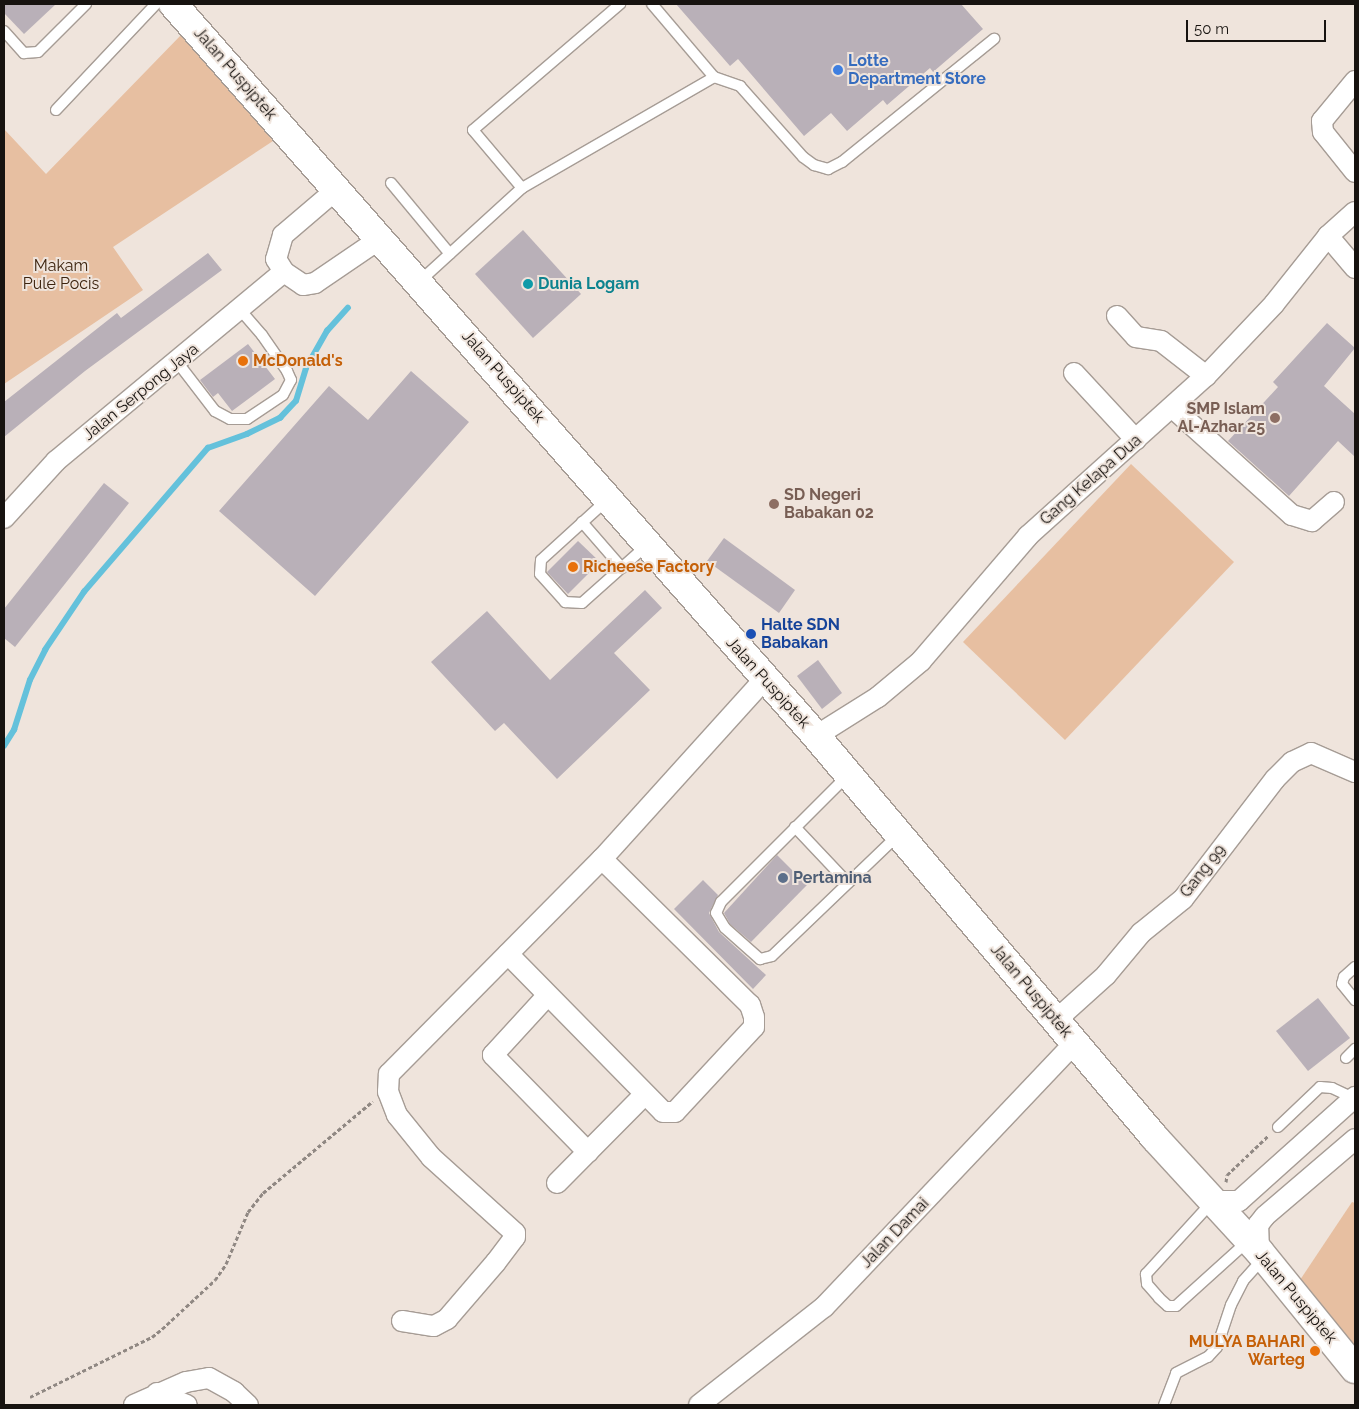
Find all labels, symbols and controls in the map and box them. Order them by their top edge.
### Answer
scale bar [1189,10,1329,42]
text: 50 m [1194,20,1229,38]
street label: Jalan Puspiptek [190,24,280,124]
place label: Lotte Department Store [848,51,986,89]
marker: Lotte Department Store [832,64,844,76]
park label: Makam Pule Pocis [23,256,99,294]
place label: Dunia Logam [538,274,639,294]
marker: Dunia Logam [522,278,534,290]
street label: Jalan Puspiptek [458,327,548,427]
street label: Jalan Serpong Jaya [79,339,203,445]
place label: McDonald's [253,351,343,371]
marker: McDonald's [237,355,249,367]
place label: SMP Islam Al-Azhar 25 [1177,399,1265,437]
marker: SMP Islam Al-Azhar 25 [1269,412,1281,424]
street label: Gang Kelapa Dua [1036,431,1146,529]
place label: SD Negeri Babakan 02 [784,485,874,523]
marker: SD Negeri Babakan 02 [768,498,780,510]
place label: Richeese Factory [583,557,714,577]
marker: Richeese Factory [567,561,579,573]
place label: Halte SDN Babakan [761,615,840,653]
marker: Halte SDN Babakan [745,628,757,640]
street label: Jalan Puspiptek [722,633,814,733]
street label: Gang 99 [1176,841,1230,901]
place label: Pertamina [793,868,872,888]
marker: Pertamina [777,872,789,884]
street label: Jalan Puspiptek [986,940,1076,1042]
street label: Jalan Damai [857,1194,933,1272]
street label: Jalan Puspiptek [1251,1246,1341,1348]
place label: MULYA BAHARI Warteg [1188,1332,1305,1370]
marker: MULYA BAHARI Warteg [1309,1345,1321,1357]

